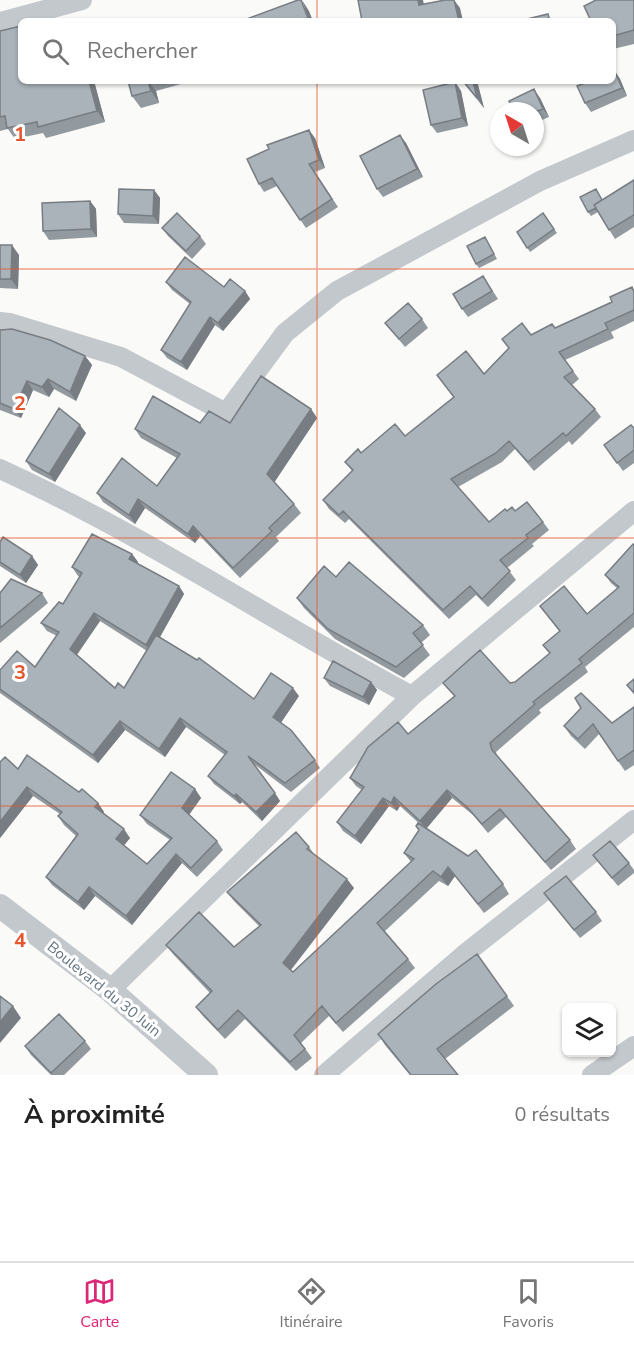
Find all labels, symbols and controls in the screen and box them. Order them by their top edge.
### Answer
search box [18,18,616,84]
icon: search [39,35,72,68]
text: Rechercher [87,36,198,66]
north arrow [490,102,544,156]
text: 1 [14,121,26,148]
text: 2 [14,390,26,417]
text: 3 [14,659,26,686]
text: 4 [14,927,26,954]
street label: Boulevard du 30 Juin [43,937,165,1041]
map controls [562,1003,616,1057]
button: layers [562,1003,616,1057]
text: À proximité [24,1097,165,1132]
text: 0 résultats [514,1101,610,1128]
tab: Carte [80,1275,119,1333]
tab: Itinéraire [280,1275,343,1333]
tab: Favoris [503,1275,554,1333]

